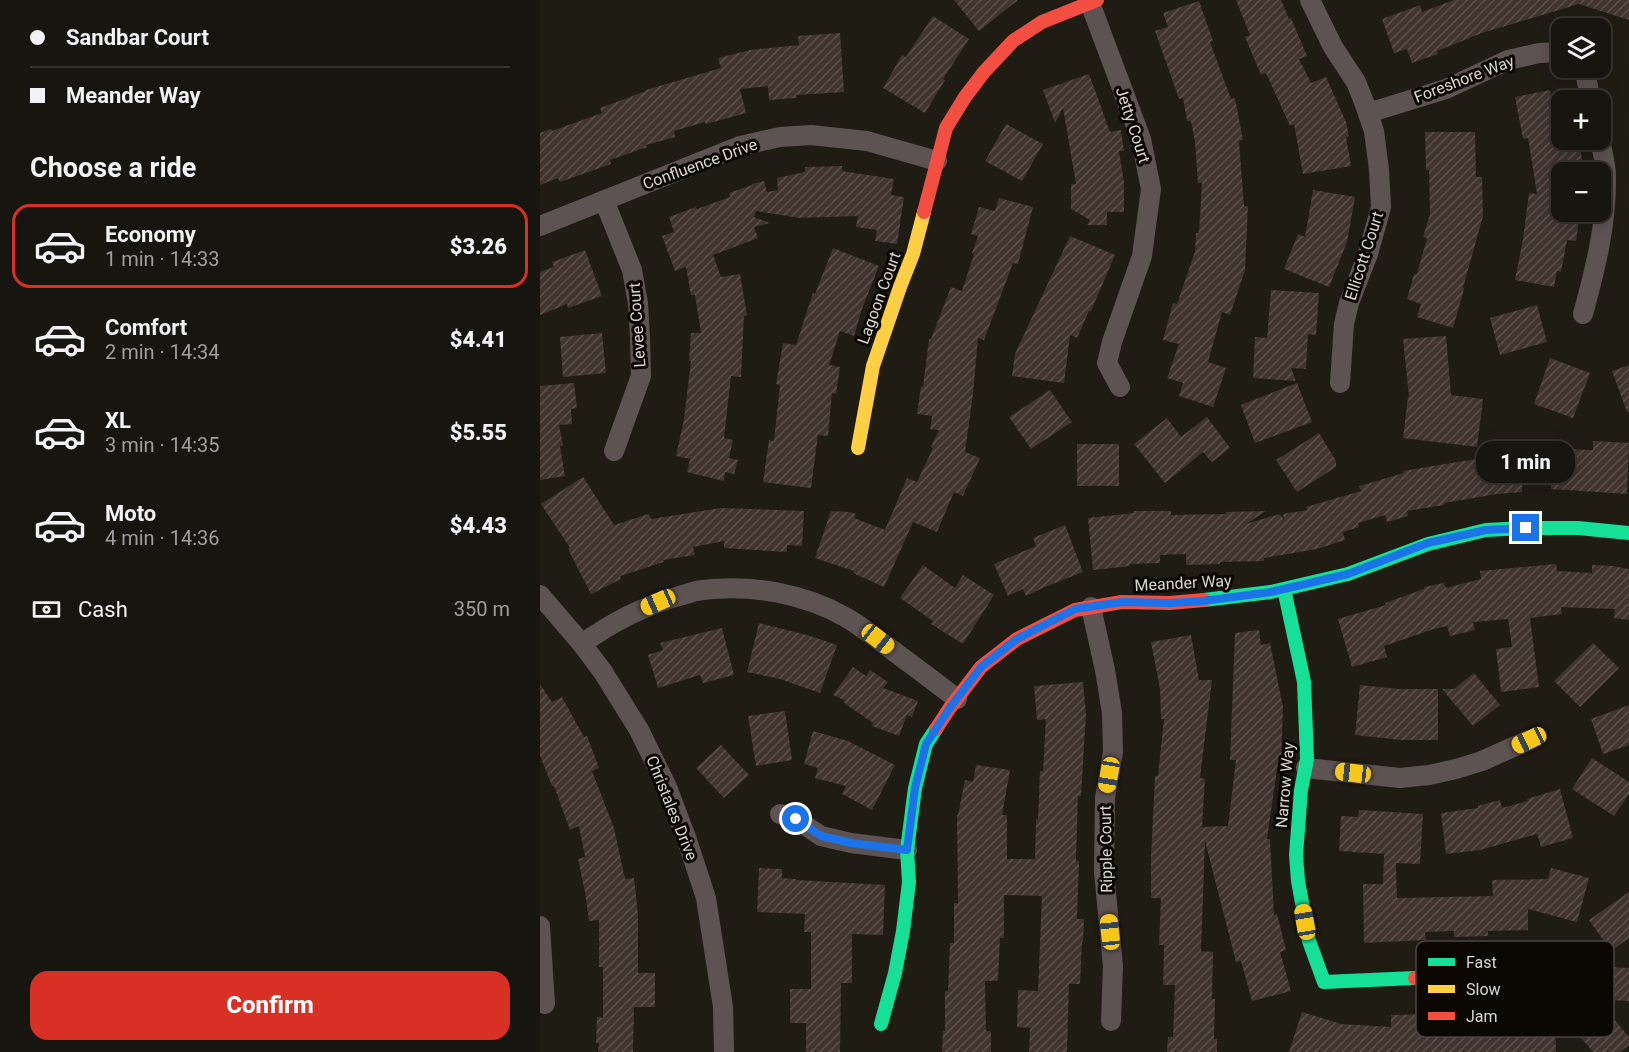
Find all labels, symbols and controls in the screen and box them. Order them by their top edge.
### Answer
map controls [1551,18,1611,222]
button: layers [1551,18,1611,78]
text: Sandbar Court [66,25,209,50]
street label: Foreshore Way [1411,51,1517,107]
text: Meander Way [66,83,201,108]
street label: Jetty Court [1112,85,1154,165]
button: + [1551,90,1611,150]
street label: Confluence Drive [640,134,760,194]
text: Choose a ride [30,152,196,184]
button: − [1551,162,1611,222]
street label: Ellicott Court [1341,209,1387,303]
icon: car [33,219,87,273]
text: Economy [105,222,196,247]
text: $3.26 [450,234,507,259]
text: 1 min · 14:33 [105,247,220,271]
street label: Lagoon Court [854,249,904,347]
street label: Levee Court [625,282,649,368]
icon: car [33,312,87,366]
text: Comfort [105,315,187,340]
text: $4.41 [450,327,507,352]
text: 2 min · 14:34 [105,340,220,364]
icon: car [33,405,87,459]
text: XL [105,408,131,433]
text: $5.55 [450,420,507,445]
text: 3 min · 14:35 [105,433,220,457]
callout: 1 min [1476,441,1576,483]
text: 1 min [1500,450,1551,474]
icon: car [33,498,87,552]
text: Moto [105,501,156,526]
text: $4.43 [450,513,507,538]
route end [1512,514,1539,541]
text: 4 min · 14:36 [105,526,220,550]
street label: Meander Way [1134,571,1232,595]
car [638,586,678,618]
icon: cash [30,593,63,626]
text: Cash [78,597,128,622]
text: 350 m [454,597,510,621]
car [858,621,898,657]
car [1509,724,1549,756]
street label: Narrow Way [1272,741,1298,829]
street label: Christales Drive [642,753,702,863]
car [1097,756,1121,794]
car [1334,762,1372,784]
route start [782,805,809,832]
street label: Ripple Court [1096,805,1116,893]
car [1293,903,1317,941]
car [1099,913,1121,951]
legend [1416,941,1614,1037]
text: Fast [1466,953,1497,972]
button: Confirm [30,971,510,1040]
text: Slow [1466,980,1501,999]
text: Jam [1466,1007,1498,1026]

